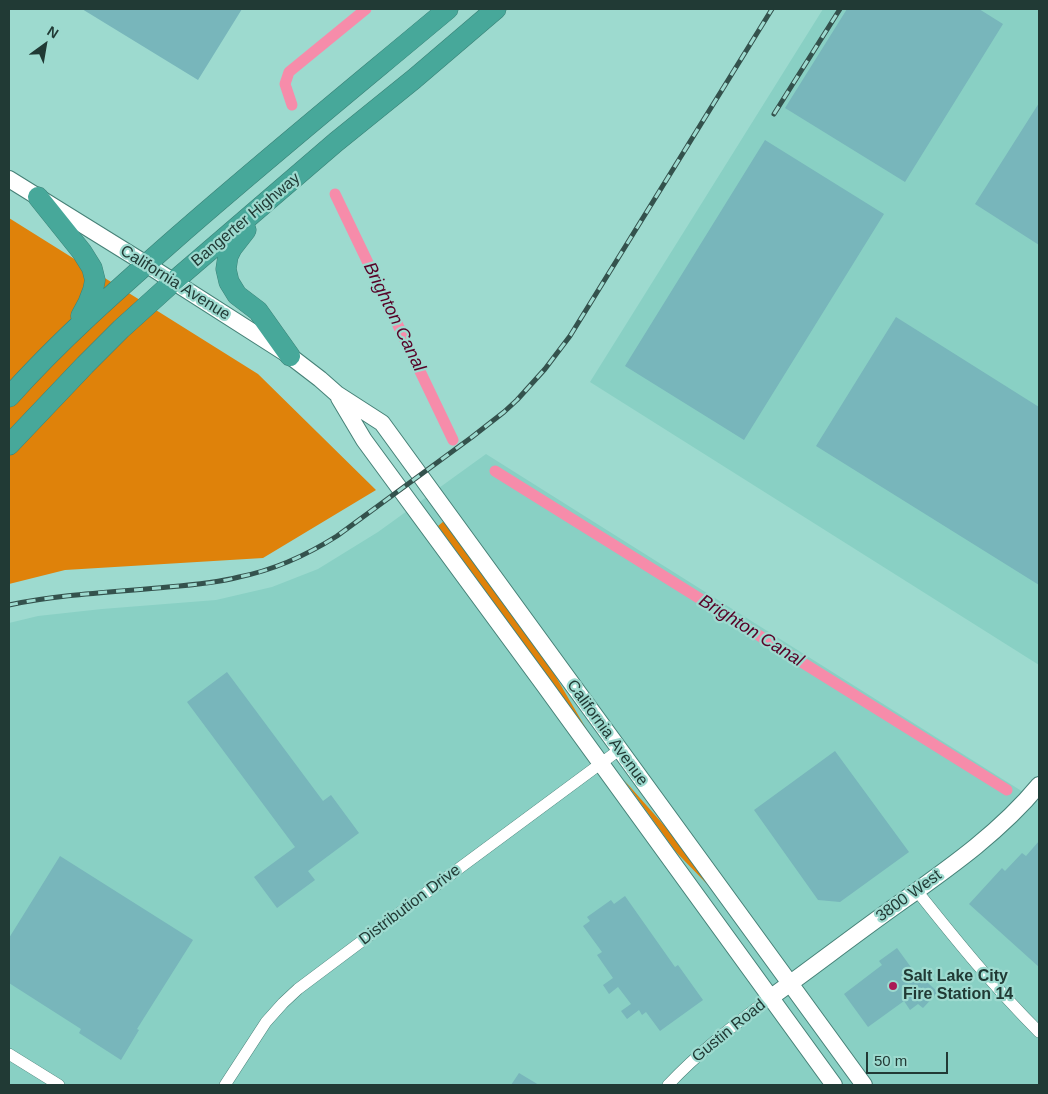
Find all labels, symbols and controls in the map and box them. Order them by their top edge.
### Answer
north arrow [20,20,70,70]
text: N [44,23,61,42]
street label: Bangerter Highway [188,169,304,271]
street label: California Avenue [116,241,234,325]
water label: Brighton Canal [358,259,430,375]
water label: Brighton Canal [695,590,807,672]
street label: California Avenue [562,676,652,790]
street label: Distribution Drive [356,861,464,949]
street label: 3800 West [873,866,945,926]
place label: Salt Lake City Fire Station 14 [903,967,1013,1005]
marker: Salt Lake City Fire Station 14 [887,980,899,992]
street label: Gustin Road [688,996,770,1066]
scale bar [868,1042,950,1074]
text: 50 m [874,1052,907,1069]

